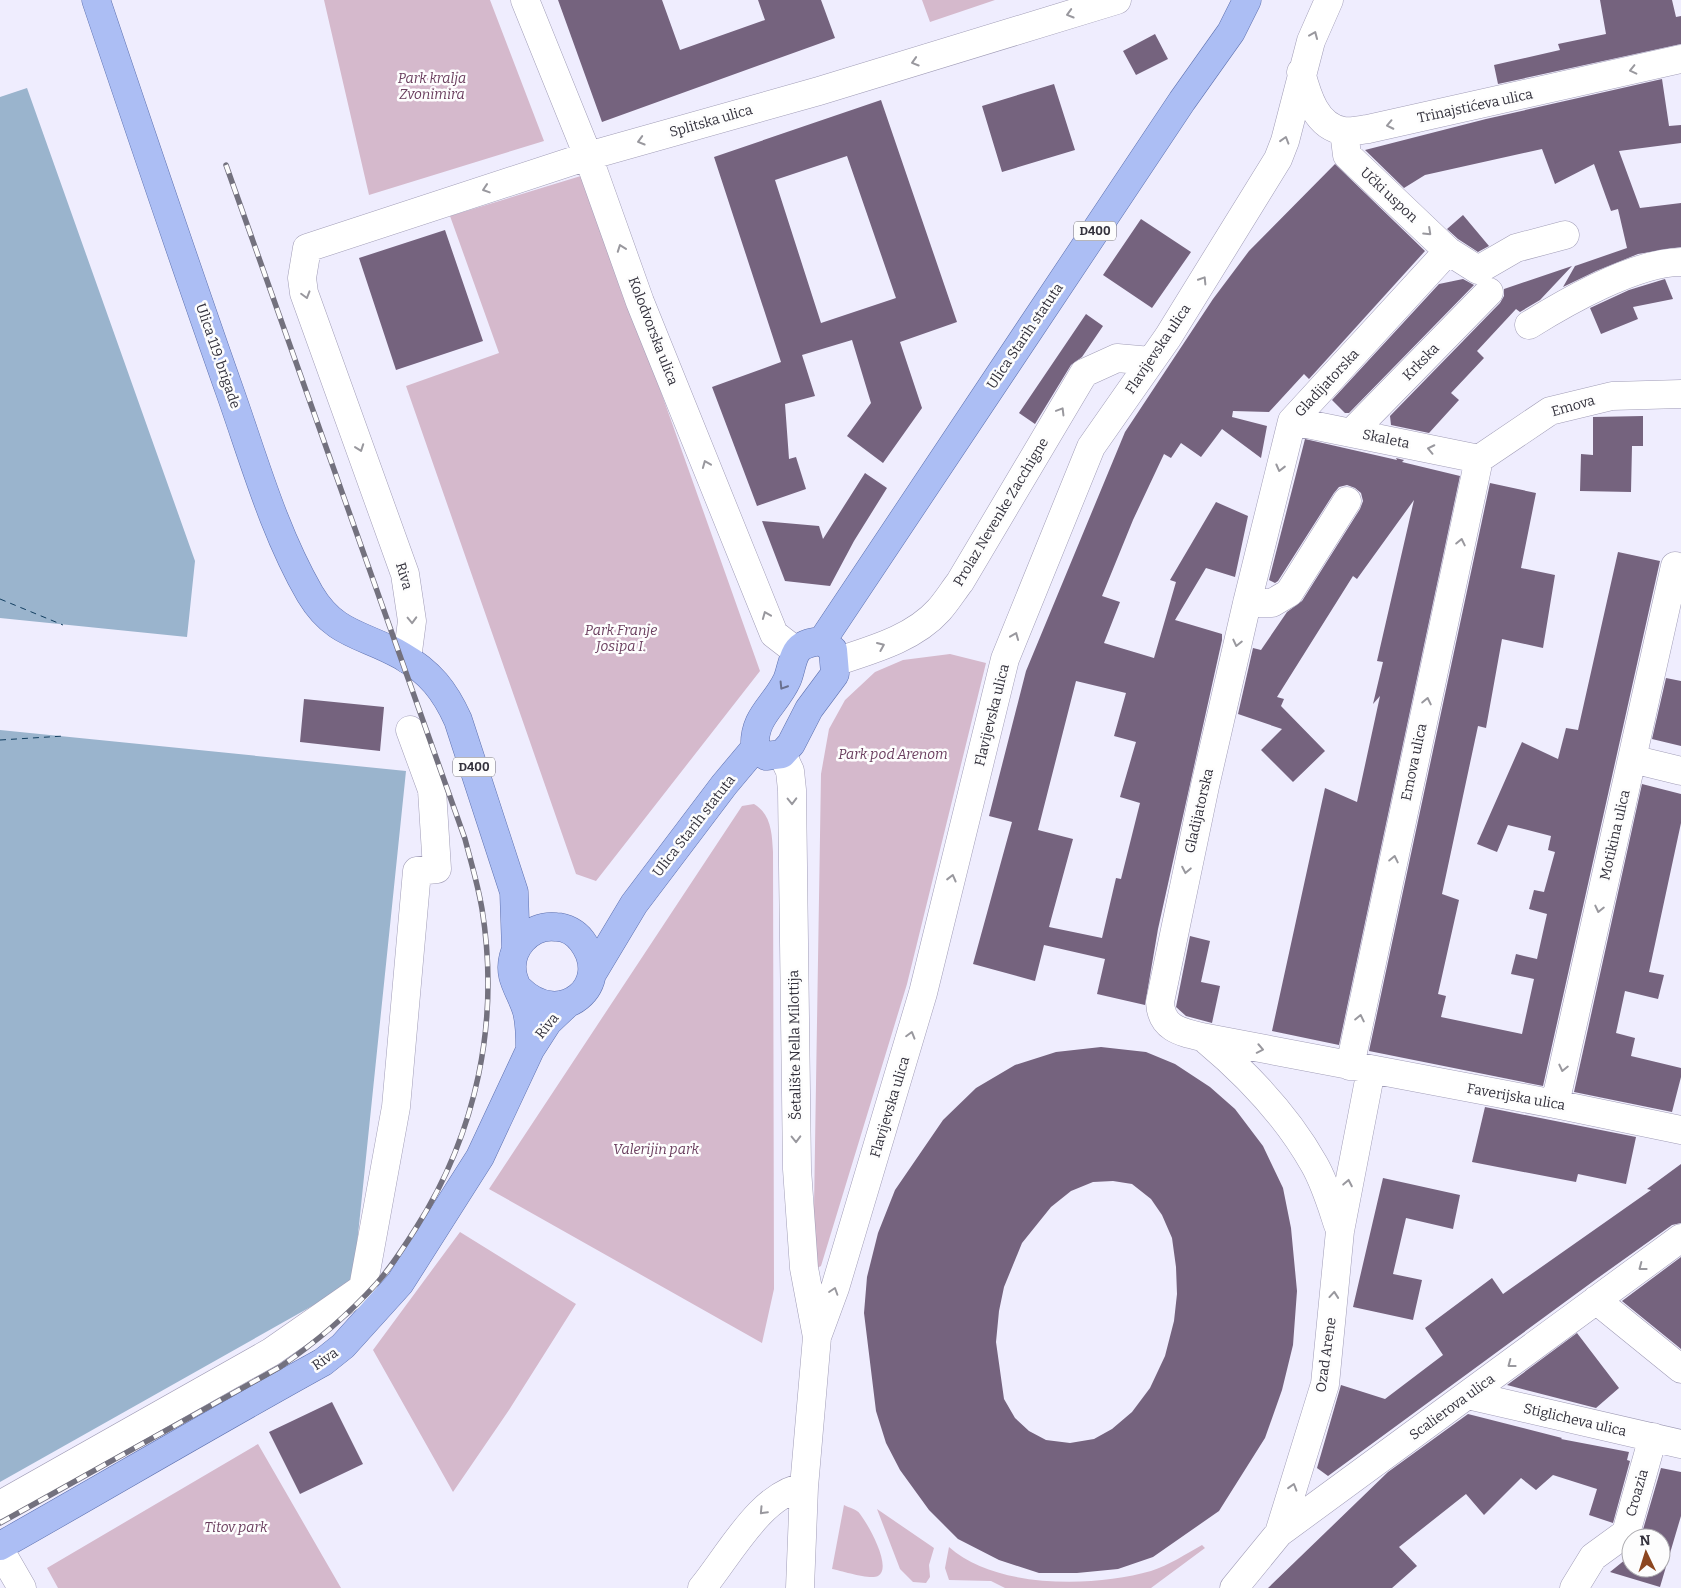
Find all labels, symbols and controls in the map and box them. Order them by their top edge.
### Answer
one-way arrow [1066,8,1075,18]
one-way arrow [1307,31,1318,40]
one-way arrow [911,56,919,66]
one-way arrow [1629,64,1638,75]
park label: Park kralja Zvonimira [398,70,466,103]
street label: Trinajstićeva ulica [1416,85,1535,127]
street label: Splitska ulica [668,101,755,141]
one-way arrow [1385,119,1394,130]
one-way arrow [638,136,646,146]
one-way arrow [1279,137,1289,145]
street label: Učki uspon [1357,164,1421,226]
one-way arrow [482,184,491,194]
road number: D400 [1074,222,1116,240]
one-way arrow [1423,226,1432,235]
one-way arrow [617,244,627,253]
street label: Kolodvorska ulica [624,274,682,388]
one-way arrow [1197,277,1207,286]
street label: Ulica Starih statuta [983,279,1067,392]
one-way arrow [300,291,310,299]
street label: Ulica 119. brigade [192,301,244,411]
street label: Flavijevska ulica [1122,301,1195,397]
street label: Krkska [1399,340,1443,384]
street label: Gladijatorska [1291,345,1363,420]
street label: Emova [1549,392,1597,420]
one-way arrow [1055,407,1065,416]
street label: Skaleta [1361,426,1412,452]
street label: Prolaz Nevenke Zacchigne [950,435,1052,589]
one-way arrow [354,444,364,452]
one-way arrow [1427,444,1436,454]
one-way arrow [701,460,712,469]
one-way arrow [1276,464,1286,472]
one-way arrow [1455,537,1466,546]
street label: Riva [392,560,416,592]
one-way arrow [762,611,773,620]
one-way arrow [407,616,417,624]
park label: Park Franje Josipa I. [585,622,657,655]
one-way arrow [1008,632,1019,641]
one-way arrow [1232,639,1243,648]
one-way arrow [876,641,885,652]
street label: Flavijevska ulica [971,662,1013,768]
one-way arrow [780,680,790,689]
one-way arrow [1422,696,1432,705]
street label: Emova ulica [1398,721,1431,802]
park label: Park pod Arenom [838,746,948,763]
road number: D400 [453,758,495,776]
street label: Gladijatorska [1181,767,1217,855]
street label: Ulica Starih statuta [649,772,739,880]
street label: Motikina ulica [1596,788,1634,882]
one-way arrow [787,797,798,805]
one-way arrow [1388,855,1398,864]
one-way arrow [1181,865,1192,874]
one-way arrow [946,874,956,882]
one-way arrow [1594,905,1604,914]
street label: Šetalište Nella Milottija [784,969,805,1120]
street label: Riva [532,1010,563,1042]
one-way arrow [1354,1014,1365,1023]
one-way arrow [906,1032,916,1040]
one-way arrow [1256,1043,1265,1053]
street label: Flavijevska ulica [867,1054,914,1160]
one-way arrow [1558,1063,1569,1072]
street label: Faverijska ulica [1465,1080,1567,1114]
one-way arrow [791,1135,801,1143]
park label: Valerijin park [613,1141,699,1158]
one-way arrow [1342,1179,1352,1187]
one-way arrow [1638,1261,1648,1270]
one-way arrow [828,1288,838,1296]
one-way arrow [1328,1290,1339,1298]
street label: Ozad Arene [1312,1316,1340,1394]
street label: Riva [309,1344,341,1374]
one-way arrow [1508,1358,1517,1366]
street label: Scalierova ulica [1406,1370,1498,1444]
street label: Stiglicheva ulica [1522,1400,1629,1440]
street label: Croazia [1622,1467,1652,1519]
one-way arrow [1288,1483,1298,1491]
one-way arrow [760,1506,769,1515]
park label: Titov park [204,1519,268,1536]
north arrow [1621,1528,1671,1578]
text: N [1639,1532,1651,1549]

